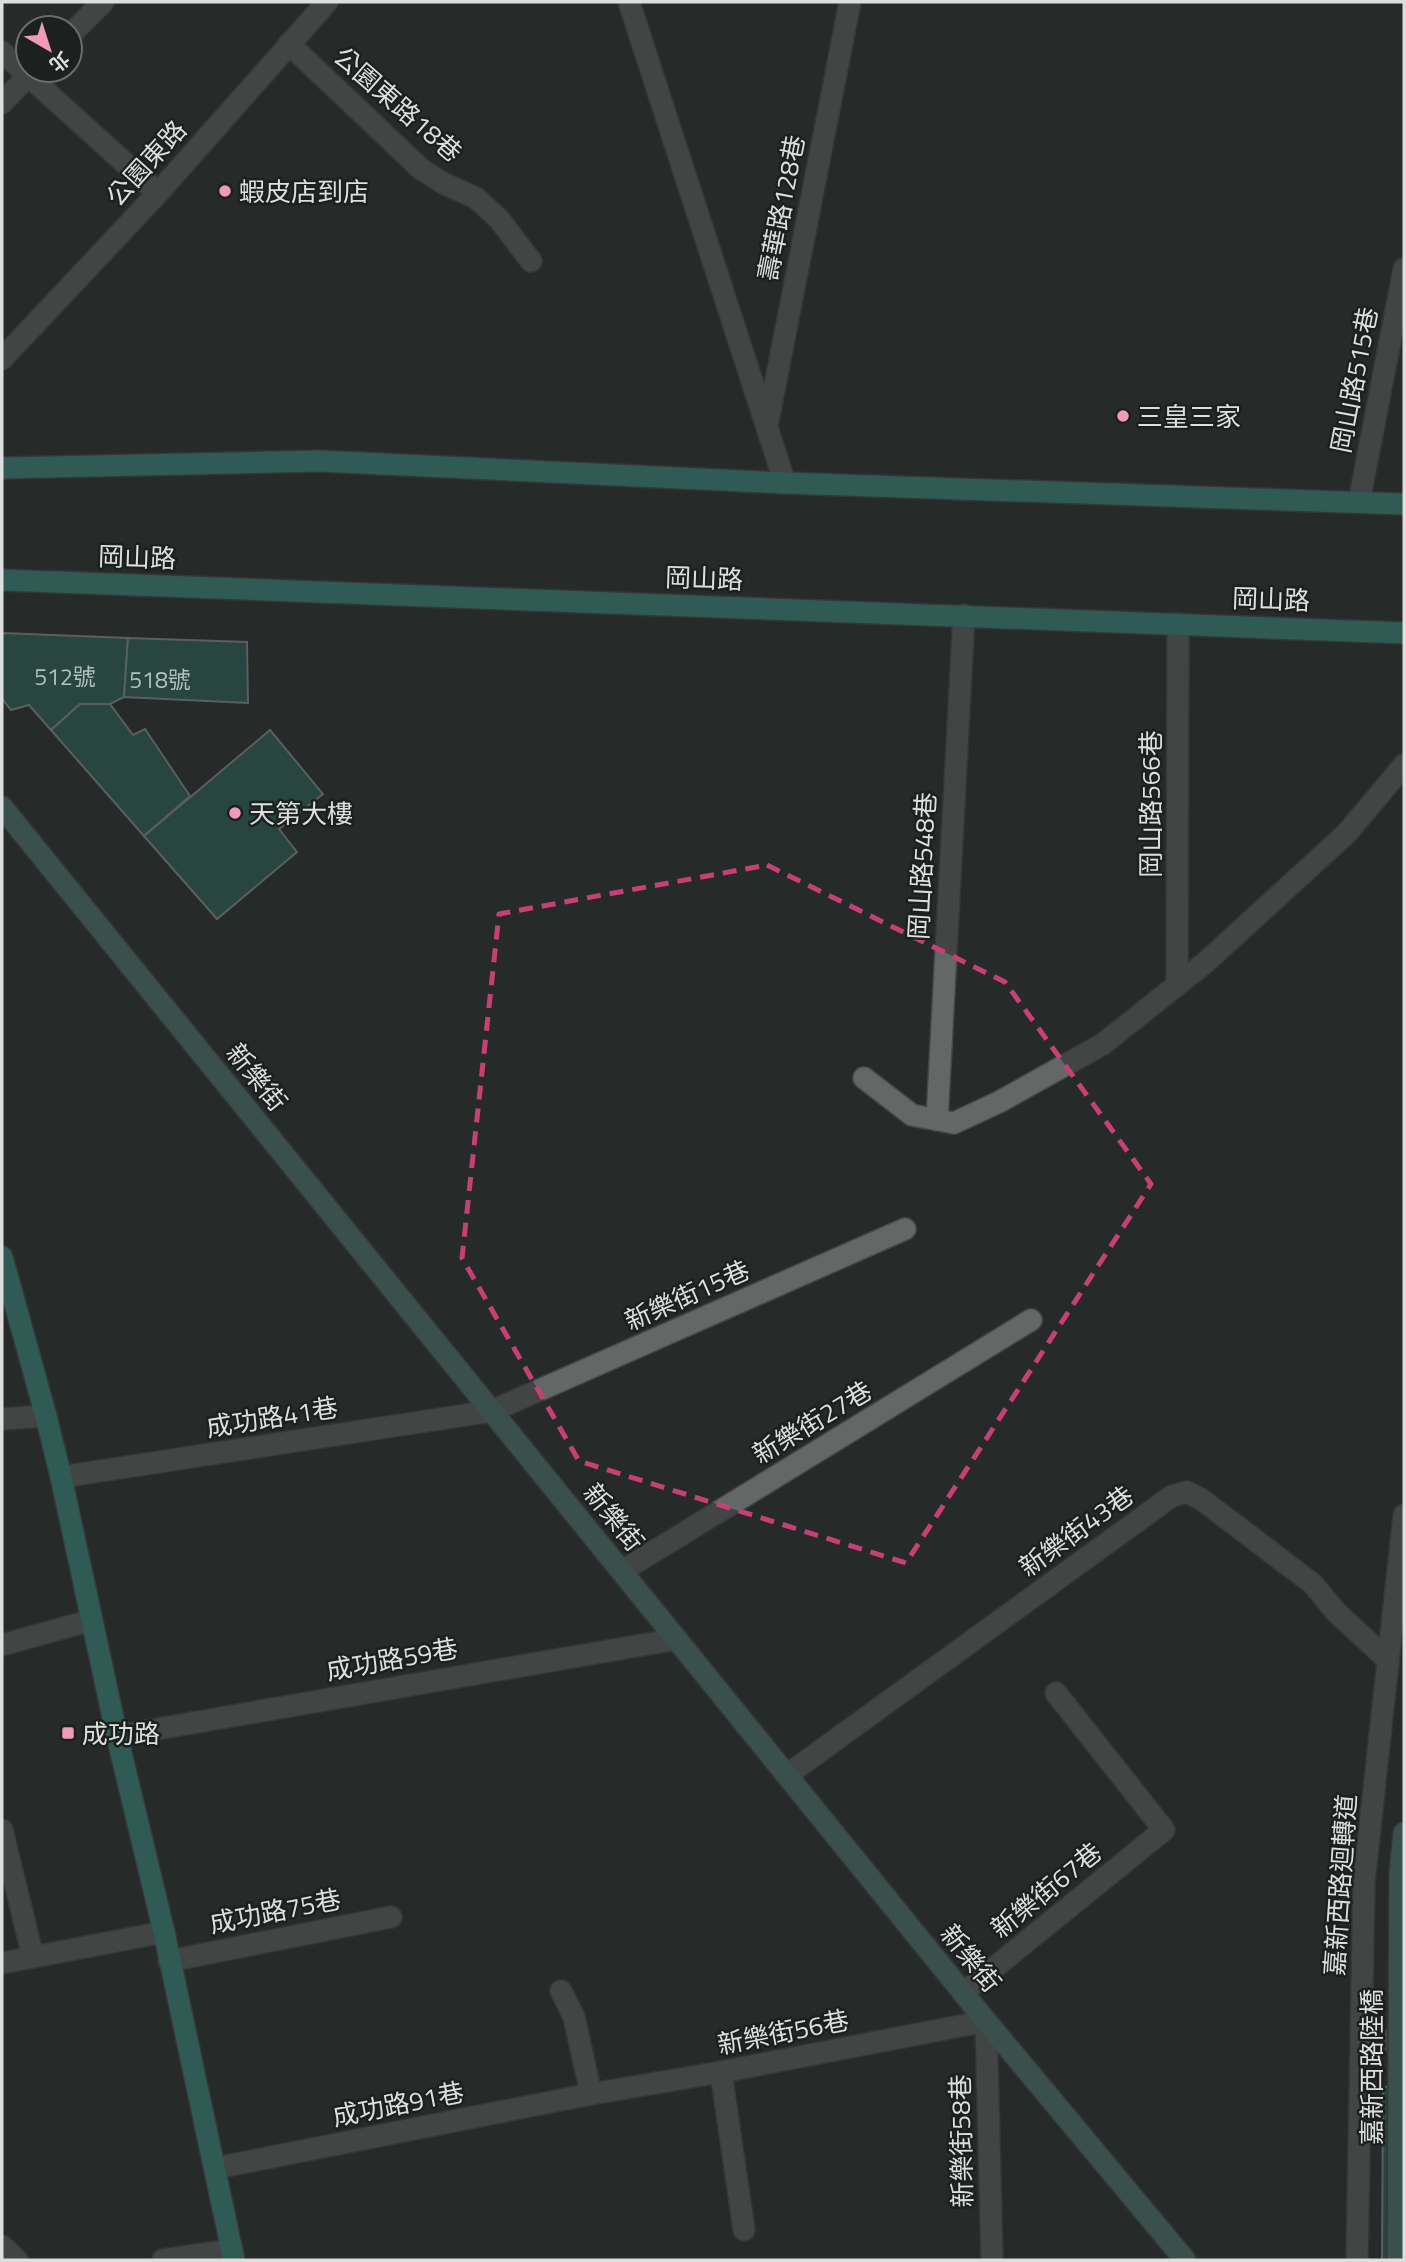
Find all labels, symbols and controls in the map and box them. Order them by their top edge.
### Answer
north arrow [14,14,84,84]
street label: 公園東路18巷 [325,37,471,171]
text: 北 [43,45,77,80]
street label: 公園東路 [97,111,195,215]
street label: 壽華路128巷 [748,132,814,284]
place label: 蝦皮店到店 [239,172,369,211]
marker: 蝦皮店到店 [217,183,233,199]
street label: 岡山路515巷 [1321,304,1387,456]
place label: 三皇三家 [1137,397,1241,436]
marker: 三皇三家 [1115,408,1131,424]
street label: 岡山路 [97,536,177,578]
street label: 岡山路 [664,557,744,599]
street label: 岡山路 [1231,578,1311,620]
house number: 512號 [34,659,96,694]
house number: 518號 [129,662,191,697]
street label: 岡山路566巷 [1131,730,1170,878]
street label: 岡山路548巷 [899,791,945,941]
place label: 天第大樓 [249,794,353,833]
marker: 天第大樓 [227,805,243,821]
street label: 新樂街 [217,1034,297,1120]
street label: 新樂街15巷 [618,1250,756,1340]
street label: 新樂街27巷 [745,1371,879,1473]
street label: 成功路41巷 [203,1387,341,1447]
street label: 新樂街 [574,1474,654,1560]
street label: 新樂街43巷 [1011,1476,1141,1586]
street label: 成功路59巷 [323,1628,461,1690]
place label: 成功路 [82,1714,160,1753]
marker: 成功路 [60,1725,76,1741]
street label: 嘉新西路迴轉道 [1314,1793,1366,1977]
street label: 新樂街67巷 [982,1833,1110,1947]
street label: 成功路75巷 [206,1879,344,1943]
street label: 新樂街 [931,1915,1011,2001]
street label: 嘉新西路陸橋 [1352,1989,1391,2145]
street label: 新樂街56巷 [714,2000,852,2064]
street label: 成功路91巷 [329,2072,467,2136]
street label: 新樂街58巷 [940,2074,982,2208]

